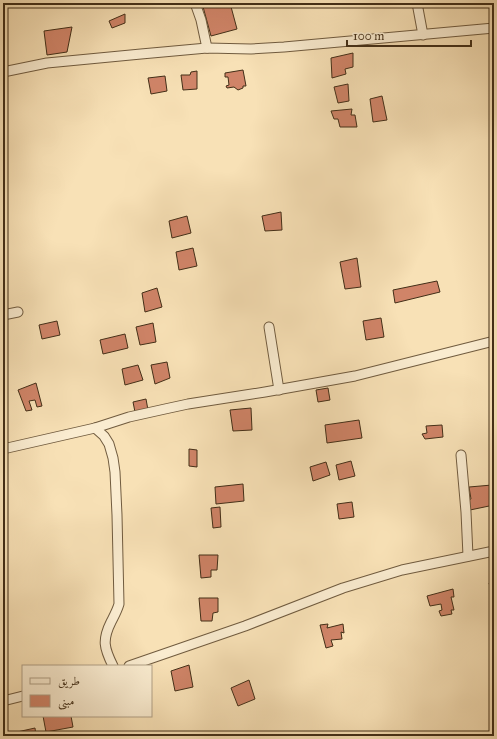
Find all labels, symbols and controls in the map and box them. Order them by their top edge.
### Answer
scale bar [347,22,471,48]
text: 100 m [353,29,384,43]
legend [22,665,152,717]
text: طريق [58,674,80,689]
text: مبنى [58,694,74,710]

